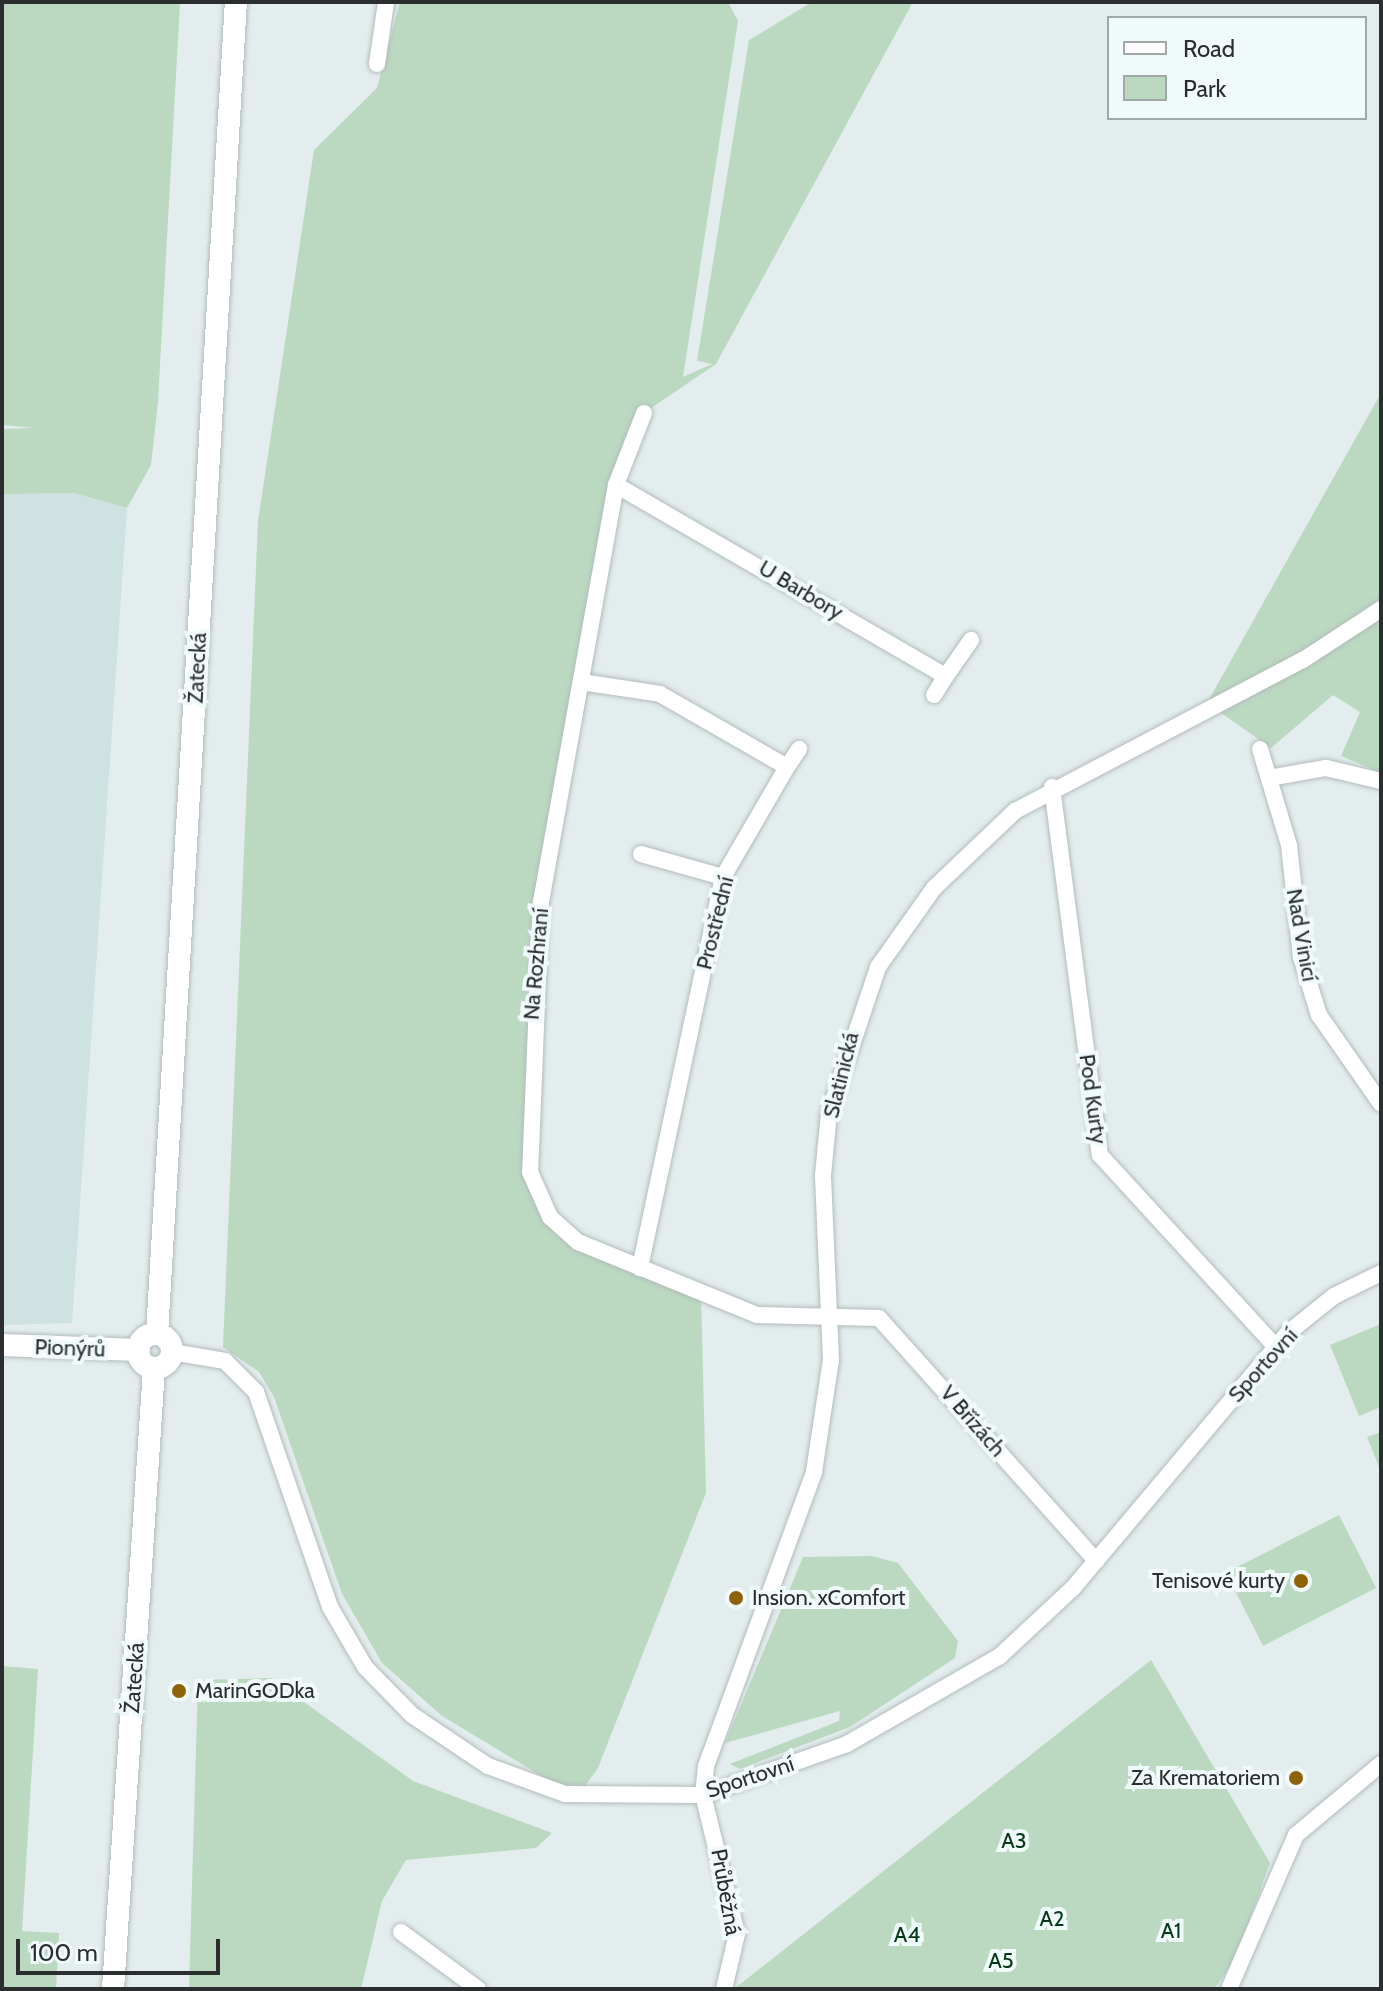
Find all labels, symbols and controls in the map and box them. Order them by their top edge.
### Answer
legend [1107,16,1367,120]
text: Road [1183,34,1235,63]
text: Park [1183,74,1226,103]
street label: U Barbory [754,555,848,625]
street label: Žatecká [182,632,212,704]
street label: Prostřední [691,874,739,972]
street label: Nad Vinicí [1281,887,1323,983]
street label: Na Rozhraní [518,907,554,1021]
street label: Slatinická [818,1029,864,1121]
street label: Pod Kurty [1074,1052,1112,1146]
street label: Sportovní [1223,1322,1303,1408]
street label: Pionýrů [34,1334,106,1362]
street label: V Břízách [935,1380,1011,1462]
place label: Tenisové kurty [1152,1568,1285,1594]
marker: Tenisové kurty [1292,1572,1310,1590]
place label: Insion. xComfort [752,1585,906,1611]
marker: Insion. xComfort [727,1589,745,1607]
street label: Žatecká [118,1642,150,1714]
place label: MarinGODka [195,1678,315,1704]
marker: MarinGODka [170,1682,188,1700]
street label: Sportovní [703,1750,797,1804]
place label: Za Krematoriem [1131,1765,1280,1791]
marker: Za Krematoriem [1287,1769,1305,1787]
park label: A3 [1001,1828,1027,1854]
street label: Průběžná [705,1847,747,1937]
park label: A2 [1039,1906,1065,1932]
park label: A1 [1161,1918,1181,1944]
park label: A4 [894,1922,920,1948]
scale bar [20,1923,224,1973]
text: 100 m [30,1938,98,1967]
park label: A5 [988,1948,1014,1974]

